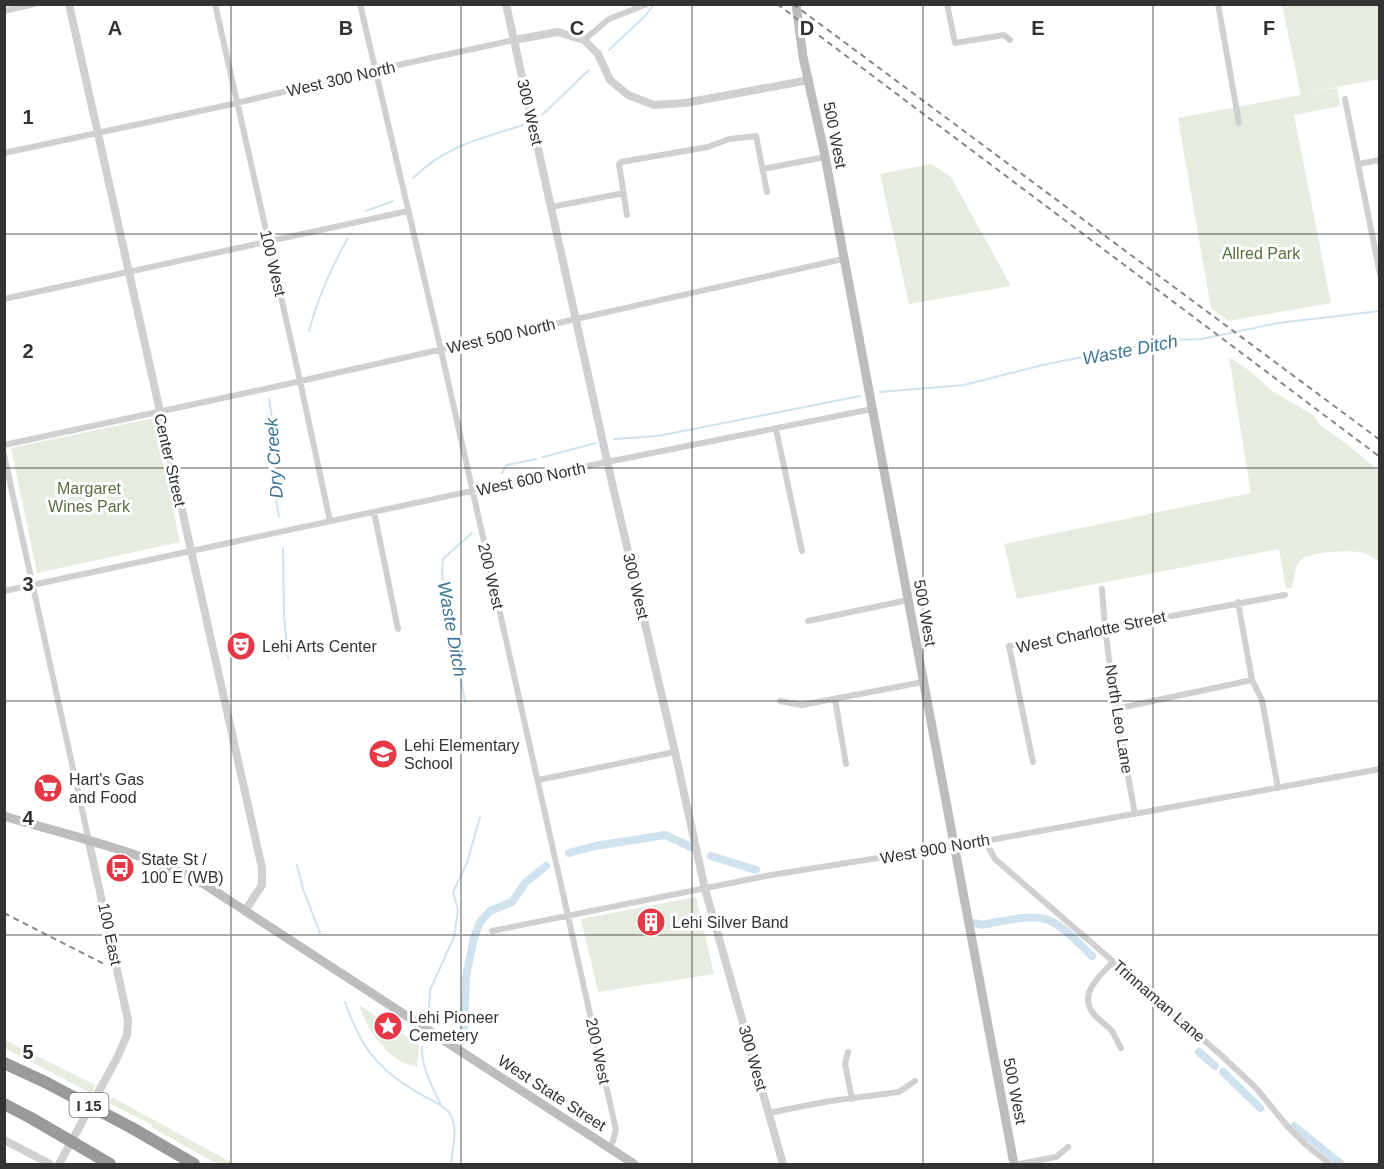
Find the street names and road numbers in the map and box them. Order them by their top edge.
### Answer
street label: West 300 North [285,58,397,100]
street label: 300 West [514,77,546,147]
street label: 500 West [820,100,850,170]
street label: 100 West [257,228,289,298]
street label: West 500 North [445,315,557,357]
street label: Center Street [151,412,189,509]
street label: West 600 North [475,459,587,499]
street label: 200 West [475,541,507,611]
street label: 300 West [620,551,652,621]
street label: 500 West [911,578,939,648]
street label: West Charlotte Street [1015,608,1168,656]
street label: North Leo Lane [1102,663,1136,775]
street label: West 900 North [879,831,991,867]
street label: 100 East [95,901,125,967]
street label: Trinnaman Lane [1110,957,1208,1046]
street label: 200 West [583,1016,613,1086]
street label: 300 West [736,1023,771,1093]
street label: West State Street [495,1052,610,1134]
street label: 500 West [1000,1056,1030,1126]
road number: I 15 [70,1093,109,1117]

